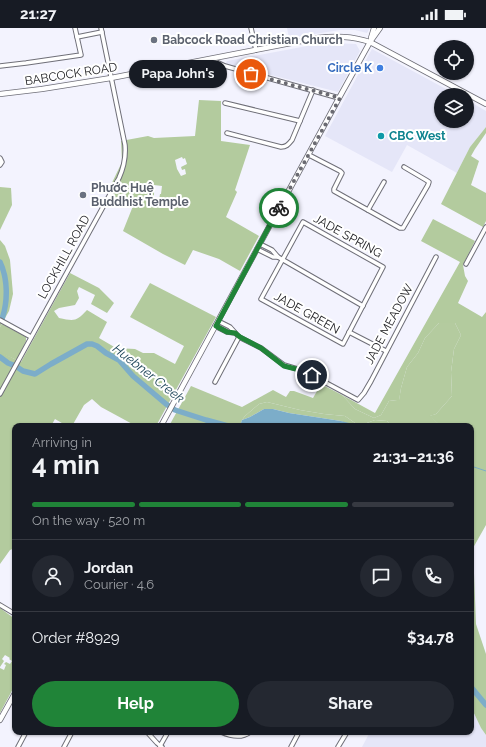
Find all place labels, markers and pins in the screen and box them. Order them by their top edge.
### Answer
place label: Babcock Road Christian Church [162,33,343,47]
marker: Babcock Road Christian Church [149,35,159,45]
pin [234,57,268,91]
callout: Papa John's [129,60,227,88]
place label: Circle K [327,61,373,75]
marker: Circle K [375,63,385,73]
place label: CBC West [389,129,446,143]
marker: CBC West [376,131,386,141]
place label: Phước Huệ Buddhist Temple [91,181,189,209]
marker: Phước Huệ Buddhist Temple [78,190,88,200]
pin [295,358,329,392]

